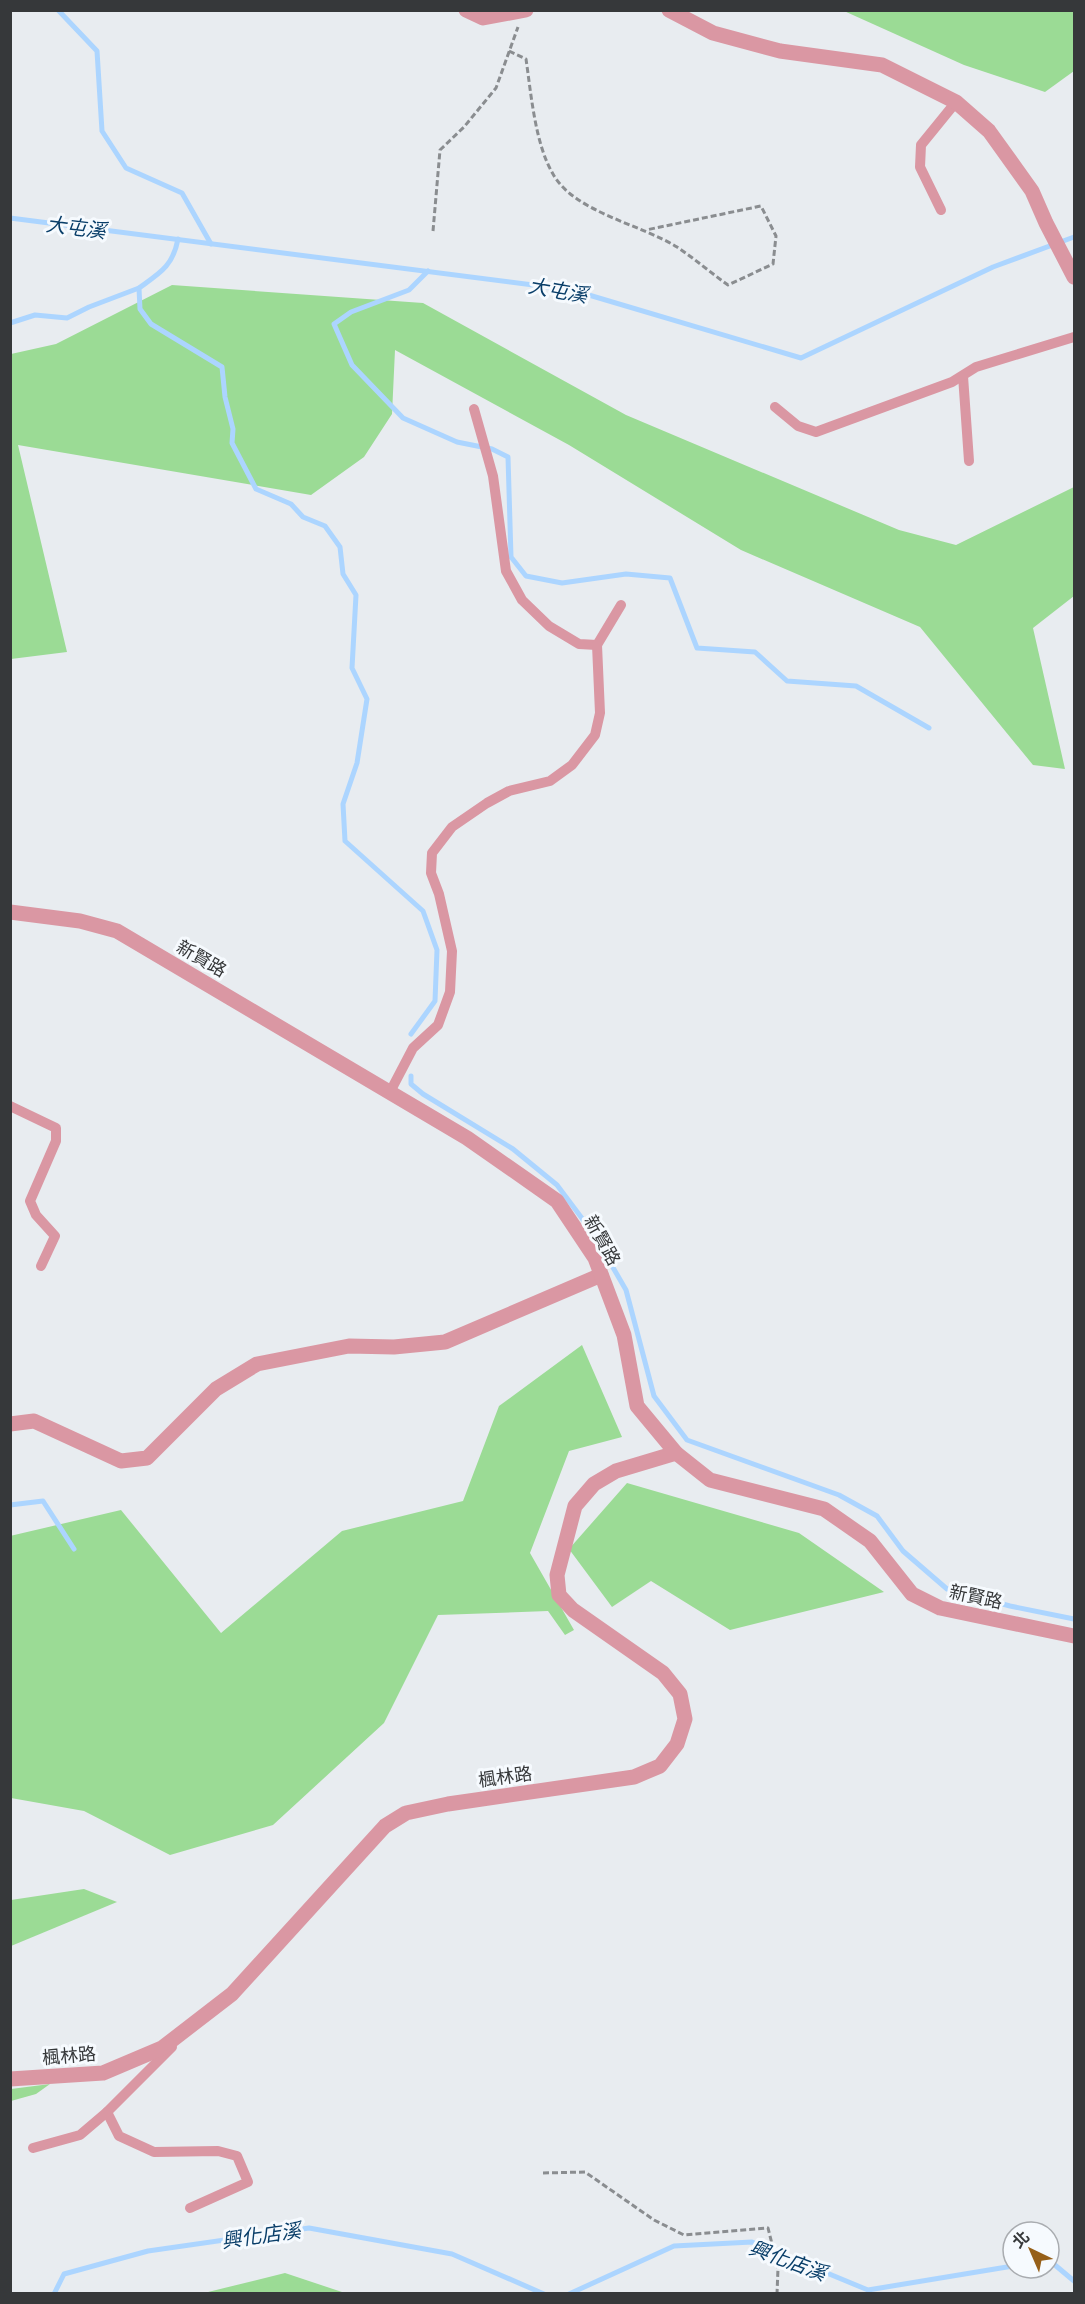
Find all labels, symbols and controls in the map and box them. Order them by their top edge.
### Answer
water label: 大屯溪 [45,210,110,244]
water label: 大屯溪 [526,271,593,309]
street label: 新賢路 [173,934,231,982]
street label: 新賢路 [579,1211,627,1269]
street label: 新賢路 [947,1579,1005,1613]
street label: 楓林路 [477,1760,533,1792]
street label: 楓林路 [41,2041,97,2069]
water label: 興化店溪 [220,2216,305,2254]
north arrow [1001,2220,1061,2280]
text: 北 [1007,2226,1034,2253]
water label: 興化店溪 [746,2234,833,2287]

